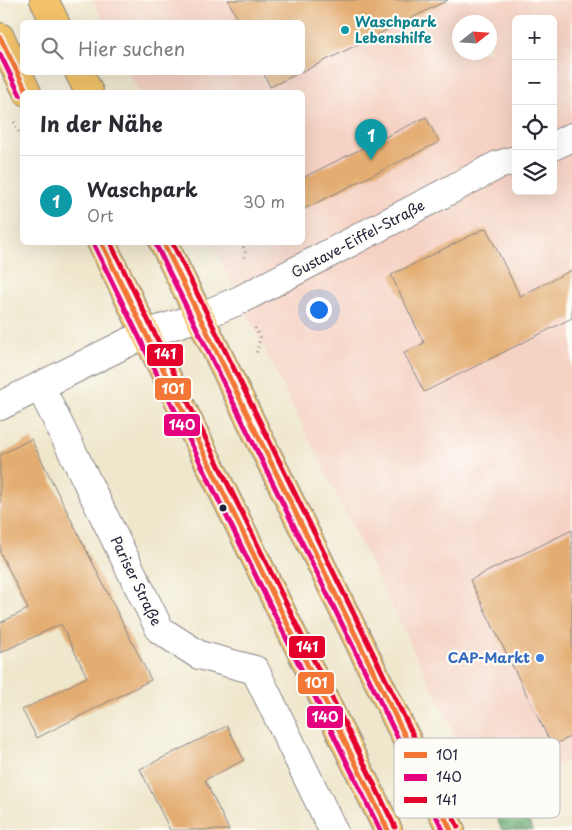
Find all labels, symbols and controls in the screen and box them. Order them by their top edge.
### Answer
place label: Waschpark Lebenshilfe [355,11,437,48]
north arrow [452,15,497,60]
map controls [512,15,557,195]
button: + [512,15,557,60]
search box [20,20,305,75]
marker: Waschpark Lebenshilfe [339,24,351,36]
icon: search [38,34,66,62]
text: Hier suchen [78,34,185,62]
button: − [512,60,557,105]
button: locate [512,105,557,150]
text: In der Nähe [40,107,162,139]
pin: 1 [355,119,387,160]
button: layers [512,150,557,195]
text: Waschpark [87,175,198,203]
text: 1 [52,189,60,213]
text: 30 m [243,189,285,213]
street label: Gustave-Eiffel-Straße [287,194,428,283]
text: Ort [87,203,114,227]
your location [306,297,332,323]
line badge: 141 [146,343,184,367]
text: 141 [154,343,176,364]
line badge: 101 [154,377,192,401]
text: 101 [162,378,185,399]
line badge: 140 [163,413,201,437]
text: 140 [169,414,195,435]
unlabelled marker [218,503,228,513]
street label: Pariser Straße [106,533,167,629]
line badge: 141 [288,635,326,659]
text: 141 [296,636,318,657]
place label: CAP-Markt [448,647,530,668]
marker: CAP-Markt [534,652,546,664]
line badge: 101 [297,671,335,695]
text: 101 [305,672,328,693]
line badge: 140 [306,705,344,729]
text: 140 [312,706,338,727]
legend [394,738,560,818]
text: 101 [436,744,458,765]
text: 140 [436,766,462,787]
text: 141 [436,789,457,810]

